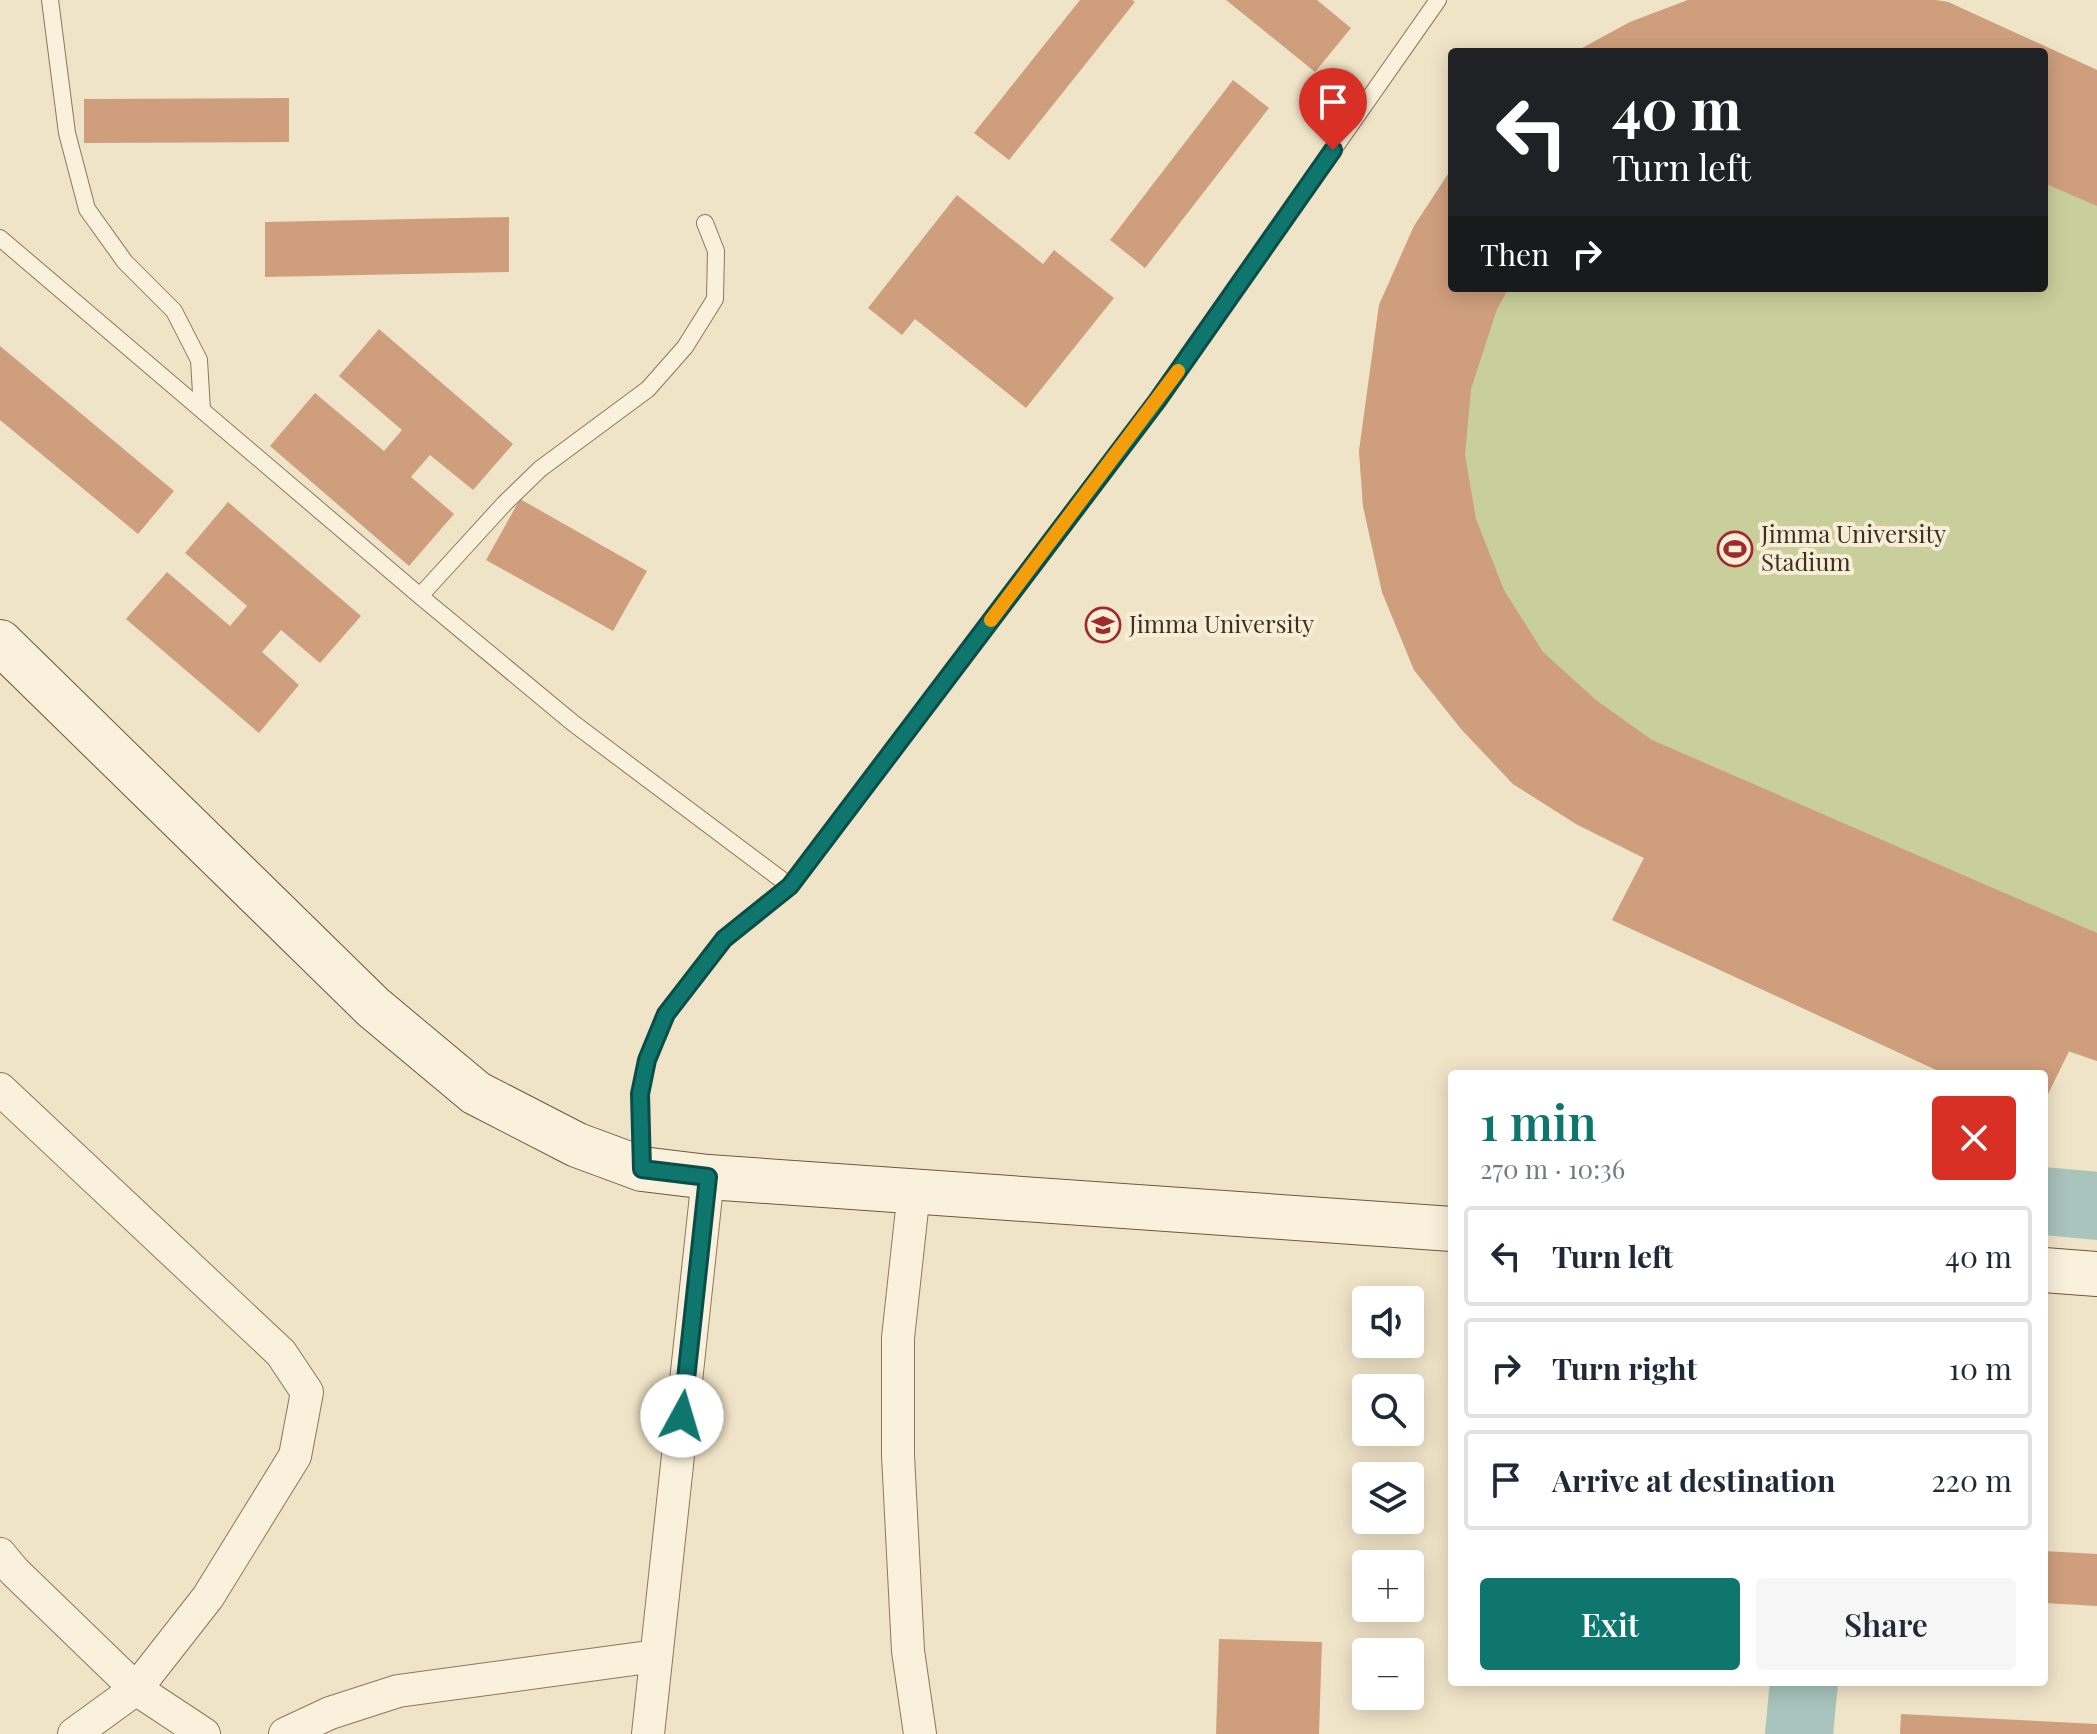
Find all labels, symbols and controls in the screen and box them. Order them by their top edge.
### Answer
pin [1299,68,1367,150]
text: 40 m [1612,70,1741,145]
icon: arrive [1311,80,1355,124]
icon: left [1480,80,1584,184]
text: Turn left [1612,142,1751,190]
icon: right [1565,232,1609,276]
text: Then [1480,234,1549,274]
place label: Jimma University Stadium [1760,517,1946,577]
sports icon: Jimma University Stadium [1716,530,1754,568]
school or university icon: Jimma University [1084,606,1122,644]
place label: Jimma University [1128,607,1314,639]
text: 1 min [1480,1089,1597,1153]
button: close [1932,1096,2016,1180]
text: 270 m · 10:36 [1480,1151,1625,1186]
icon: left [1484,1234,1528,1278]
text: Turn left [1552,1236,1673,1276]
text: 40 m [1945,1236,2012,1276]
map controls [1352,1286,1424,1710]
button: sound [1352,1286,1424,1358]
icon: right [1484,1346,1528,1390]
text: Turn right [1552,1348,1697,1388]
text: 10 m [1949,1348,2012,1388]
position arrow [640,1374,724,1458]
button: search [1352,1374,1424,1446]
icon: arrive [1484,1458,1528,1502]
text: Arrive at destination [1552,1460,1835,1500]
text: 220 m [1931,1460,2012,1500]
button: layers [1352,1462,1424,1534]
button: + [1352,1550,1424,1622]
button: Exit [1480,1578,1740,1670]
button: Share [1756,1578,2016,1670]
button: − [1352,1638,1424,1710]

